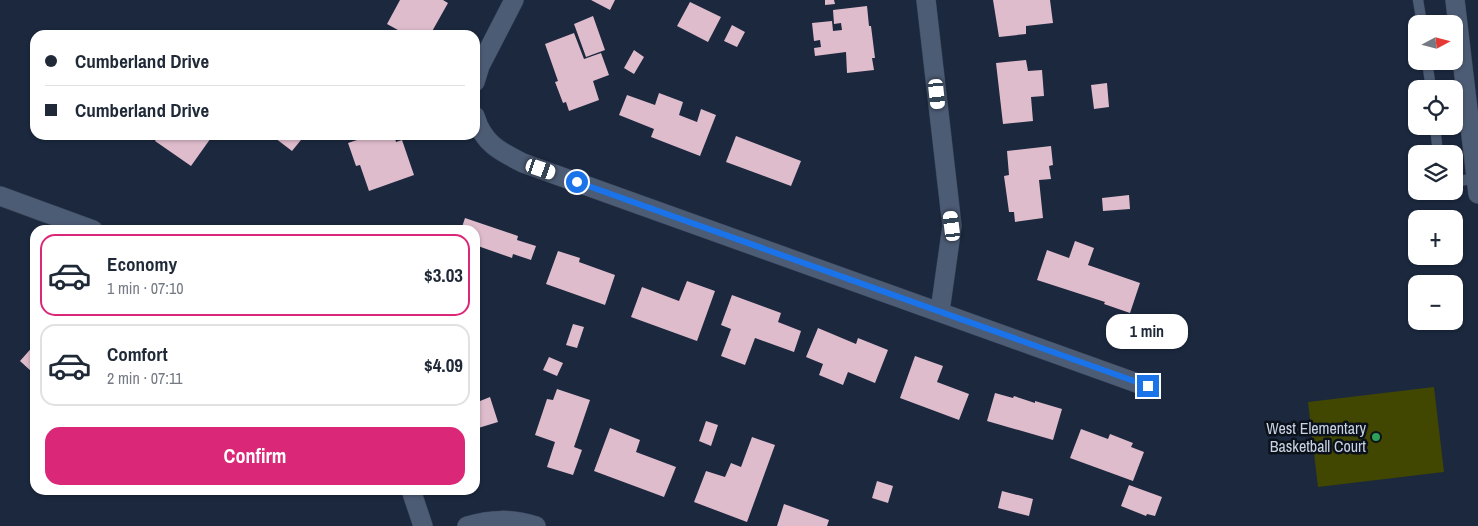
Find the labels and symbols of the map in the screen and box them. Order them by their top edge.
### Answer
north arrow [1408,15,1462,70]
car [927,78,946,110]
car [524,157,557,181]
route start [566,171,588,193]
car [942,210,961,242]
callout: 1 min [1107,314,1189,348]
route end [1137,375,1159,397]
place label: West Elementary Basketball Court [1266,417,1366,457]
marker: West Elementary Basketball Court [1370,431,1382,443]

